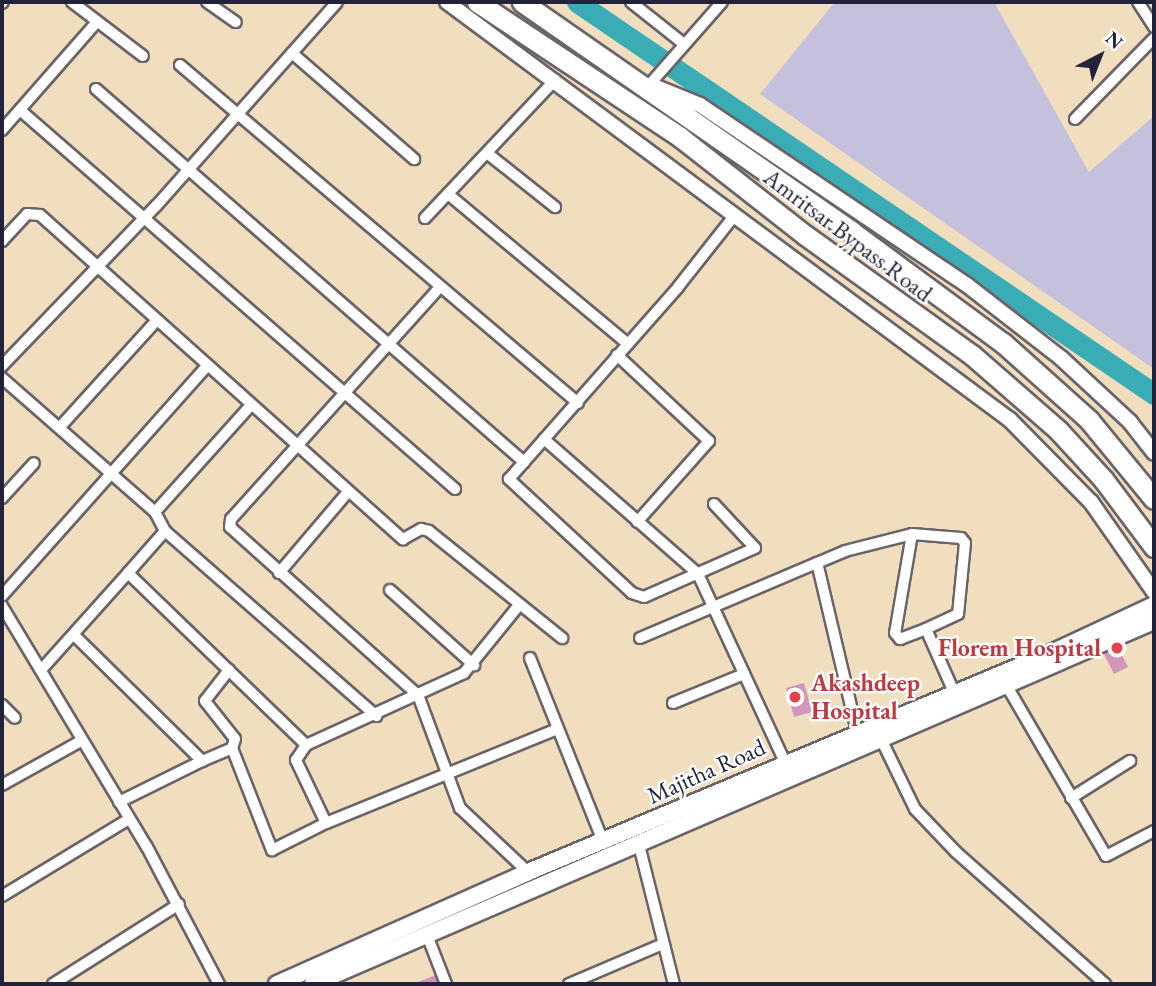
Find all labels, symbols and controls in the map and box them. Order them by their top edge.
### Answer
north arrow [1065,21,1135,91]
text: N [1100,26,1128,54]
street label: Amritsar Bypass Road [758,162,938,308]
place label: Florem Hospital [938,634,1101,662]
marker: Florem Hospital [1107,638,1127,658]
place label: Akashdeep Hospital [811,669,920,725]
marker: Akashdeep Hospital [785,687,805,707]
street label: Majitha Road [642,732,770,810]

